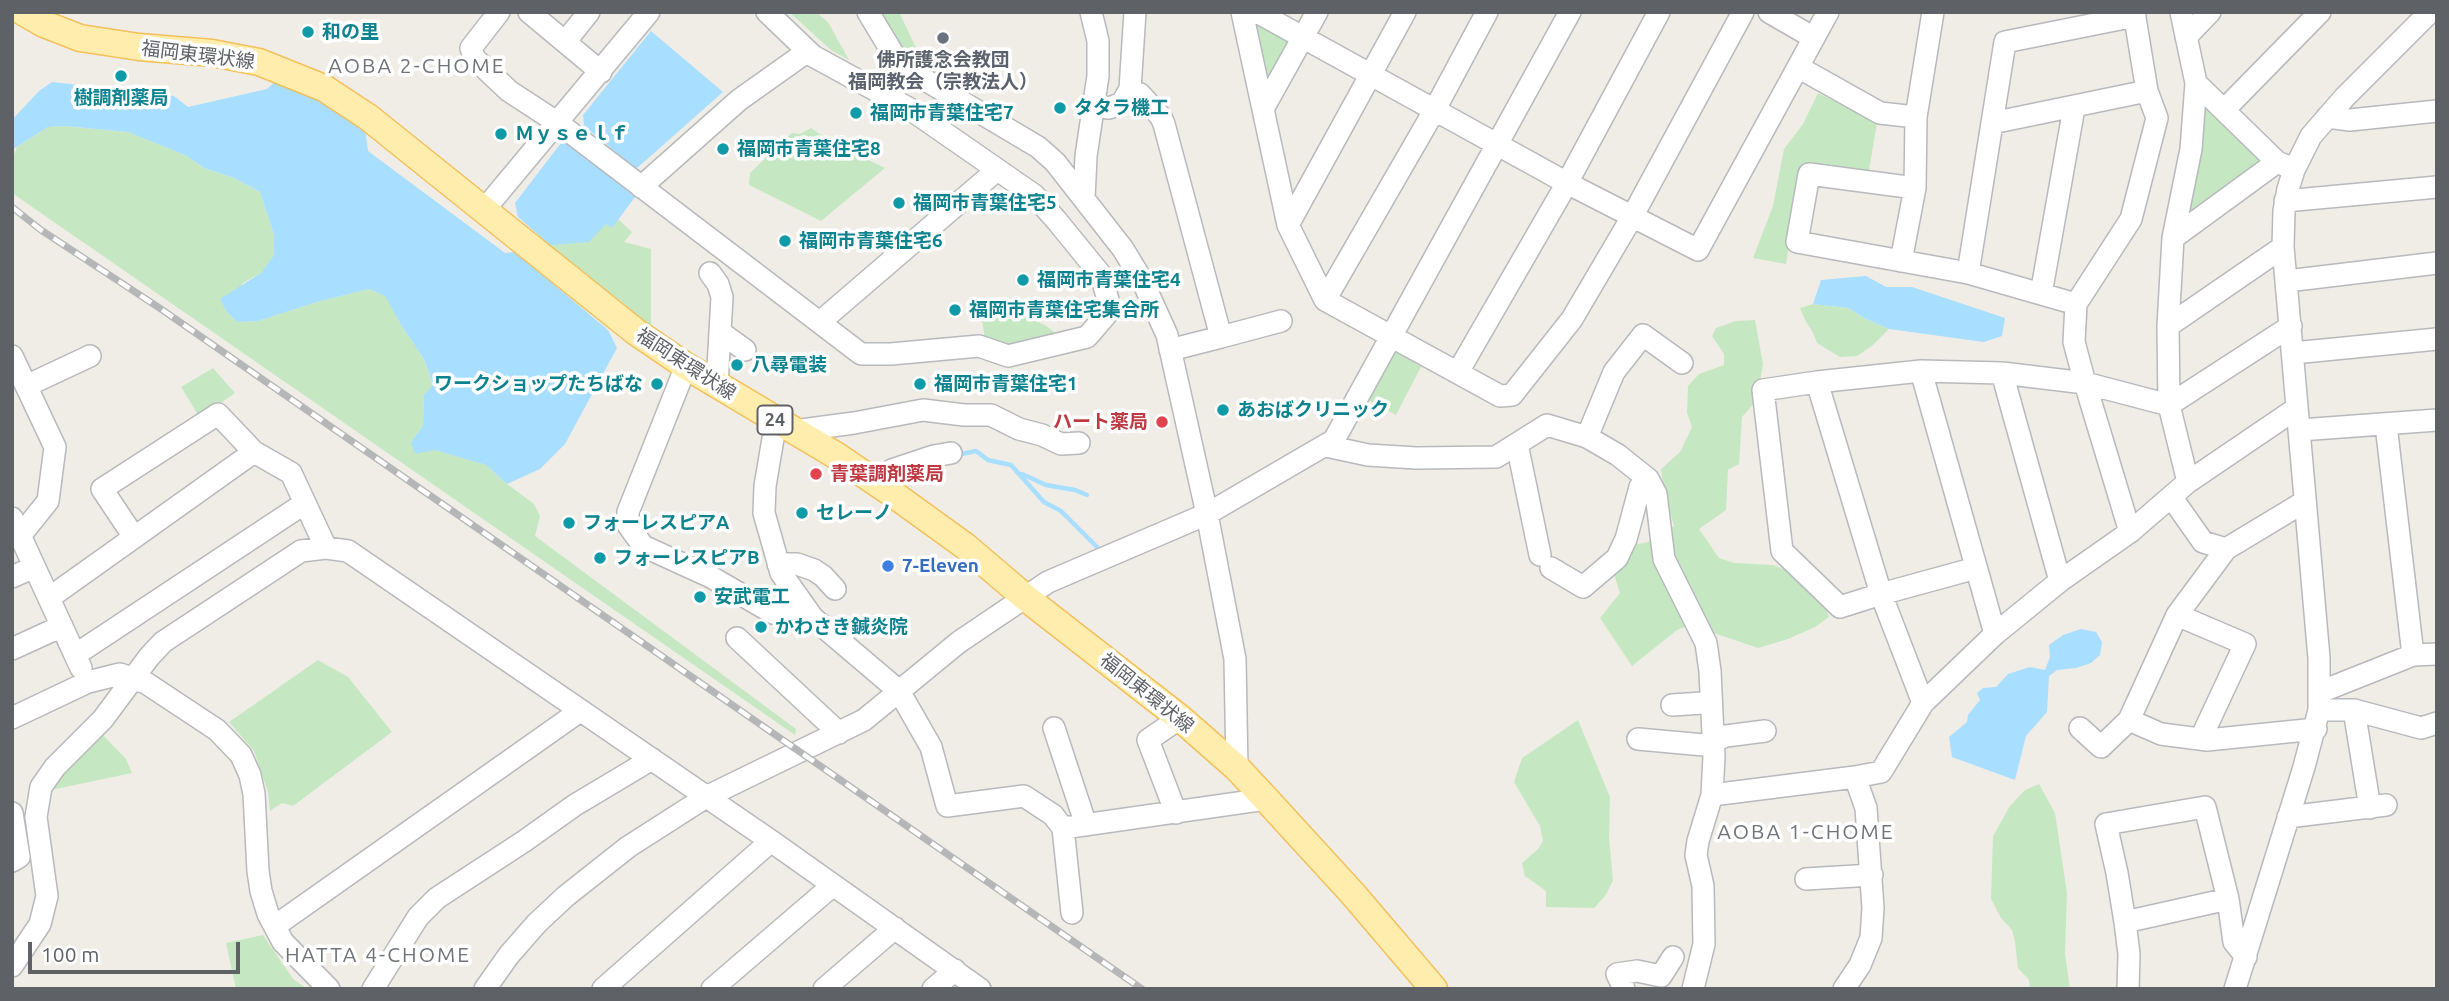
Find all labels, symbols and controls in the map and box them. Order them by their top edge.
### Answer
place label: 和の里 [322,21,379,43]
marker: 和の里 [300,24,316,40]
marker: 佛所護念会教団 福岡教会（宗教法人） [935,30,951,46]
street label: 福岡東環状線 [140,37,256,73]
place label: 佛所護念会教団 福岡教会（宗教法人） [848,49,1038,93]
district label: AOBA 2-CHOME [330,53,504,79]
marker: 樹調剤薬局 [113,68,129,84]
place label: 樹調剤薬局 [74,87,168,109]
place label: タタラ機工 [1074,97,1169,119]
marker: タタラ機工 [1052,100,1068,116]
place label: 福岡市青葉住宅7 [870,102,1014,124]
marker: 福岡市青葉住宅7 [848,105,864,121]
place label: Ｍｙｓｅｌｆ [515,123,629,145]
marker: Ｍｙｓｅｌｆ [493,126,509,142]
place label: 福岡市青葉住宅8 [737,138,881,160]
marker: 福岡市青葉住宅8 [715,141,731,157]
place label: 福岡市青葉住宅5 [913,192,1057,214]
marker: 福岡市青葉住宅5 [891,195,907,211]
place label: 福岡市青葉住宅6 [799,230,943,252]
marker: 福岡市青葉住宅6 [777,233,793,249]
place label: 福岡市青葉住宅4 [1037,269,1181,291]
marker: 福岡市青葉住宅4 [1015,272,1031,288]
place label: 福岡市青葉住宅集合所 [969,299,1159,321]
marker: 福岡市青葉住宅集合所 [947,302,963,318]
street label: 福岡東環状線 [632,323,740,405]
place label: 八尋電装 [751,354,827,376]
marker: 八尋電装 [729,357,745,373]
place label: ワークショップたちばな [434,373,643,395]
place label: 福岡市青葉住宅1 [934,373,1078,395]
marker: ワークショップたちばな [649,376,665,392]
marker: 福岡市青葉住宅1 [912,376,928,392]
place label: あおばクリニック [1237,399,1389,421]
marker: あおばクリニック [1215,402,1231,418]
road number: 24 [758,406,792,434]
place label: ハート薬局 [1053,411,1148,433]
marker: ハート薬局 [1154,414,1170,430]
place label: 青葉調剤薬局 [830,463,944,485]
marker: 青葉調剤薬局 [808,466,824,482]
place label: セレーノ [816,502,892,524]
marker: セレーノ [794,505,810,521]
place label: フォーレスピアA [583,512,729,534]
marker: フォーレスピアA [561,515,577,531]
place label: フォーレスピアB [614,547,760,569]
marker: フォーレスピアB [592,550,608,566]
place label: 7-Eleven [902,555,979,577]
marker: 7-Eleven [880,558,896,574]
place label: 安武電工 [714,586,790,608]
marker: 安武電工 [692,589,708,605]
place label: かわさき鍼炎院 [775,616,908,638]
marker: かわさき鍼炎院 [753,619,769,635]
street label: 福岡東環状線 [1096,648,1198,738]
district label: AOBA 1-CHOME [1719,819,1893,845]
scale bar [32,928,243,972]
text: 100 m [41,942,99,966]
district label: HATTA 4-CHOME [287,942,469,968]

